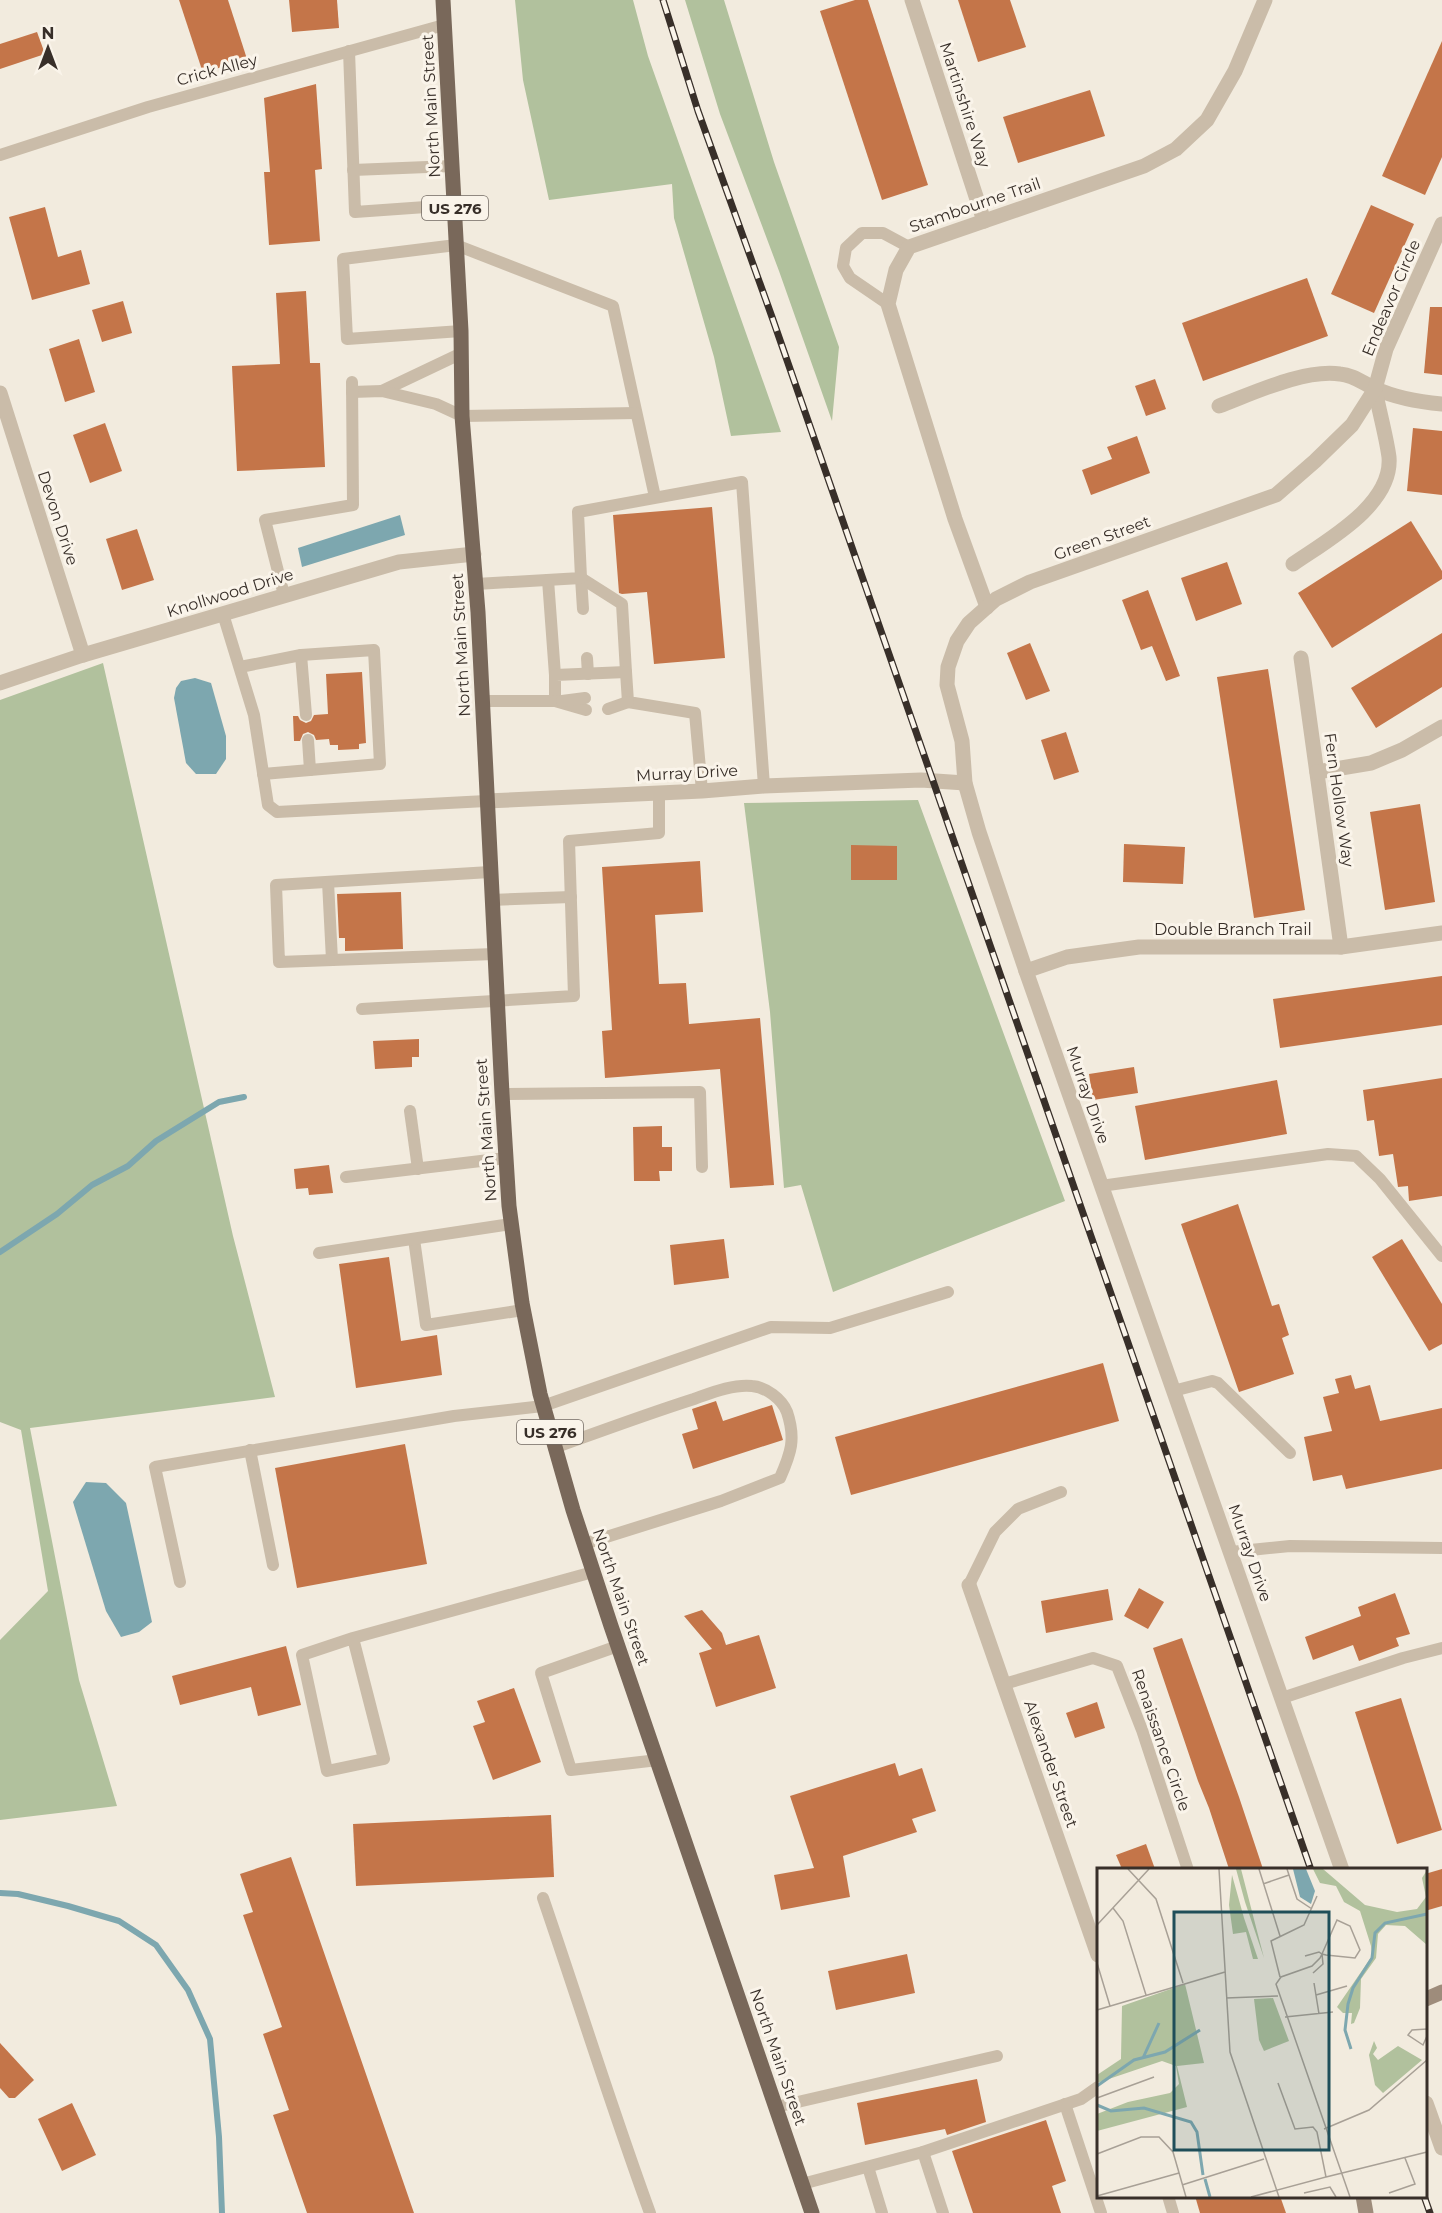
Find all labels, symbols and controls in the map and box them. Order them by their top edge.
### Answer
north arrow [18,18,78,78]
text: N [42,24,54,43]
street label: North Main Street [418,33,444,178]
street label: Martinshire Way [936,40,994,170]
street label: Crick Alley [175,50,260,90]
street label: Stambourne Trail [907,174,1043,236]
road number: US 276 [422,196,488,220]
street label: Endeavor Circle [1358,237,1424,359]
street label: Devon Drive [34,468,82,568]
street label: Green Street [1051,512,1153,564]
street label: Knollwood Drive [164,565,296,621]
street label: North Main Street [448,572,474,717]
street label: Fern Hollow Way [1320,732,1358,869]
street label: Murray Drive [636,761,738,785]
street label: Double Branch Trail [1154,920,1312,939]
street label: Murray Drive [1062,1044,1114,1146]
street label: North Main Street [471,1057,500,1202]
road number: US 276 [517,1420,583,1444]
street label: Murray Drive [1224,1502,1276,1604]
street label: North Main Street [589,1526,654,1668]
street label: Renaissance Circle [1128,1666,1194,1814]
street label: Alexander Street [1020,1698,1082,1831]
inset map [1097,1868,1427,2198]
street label: North Main Street [746,1986,811,2128]

